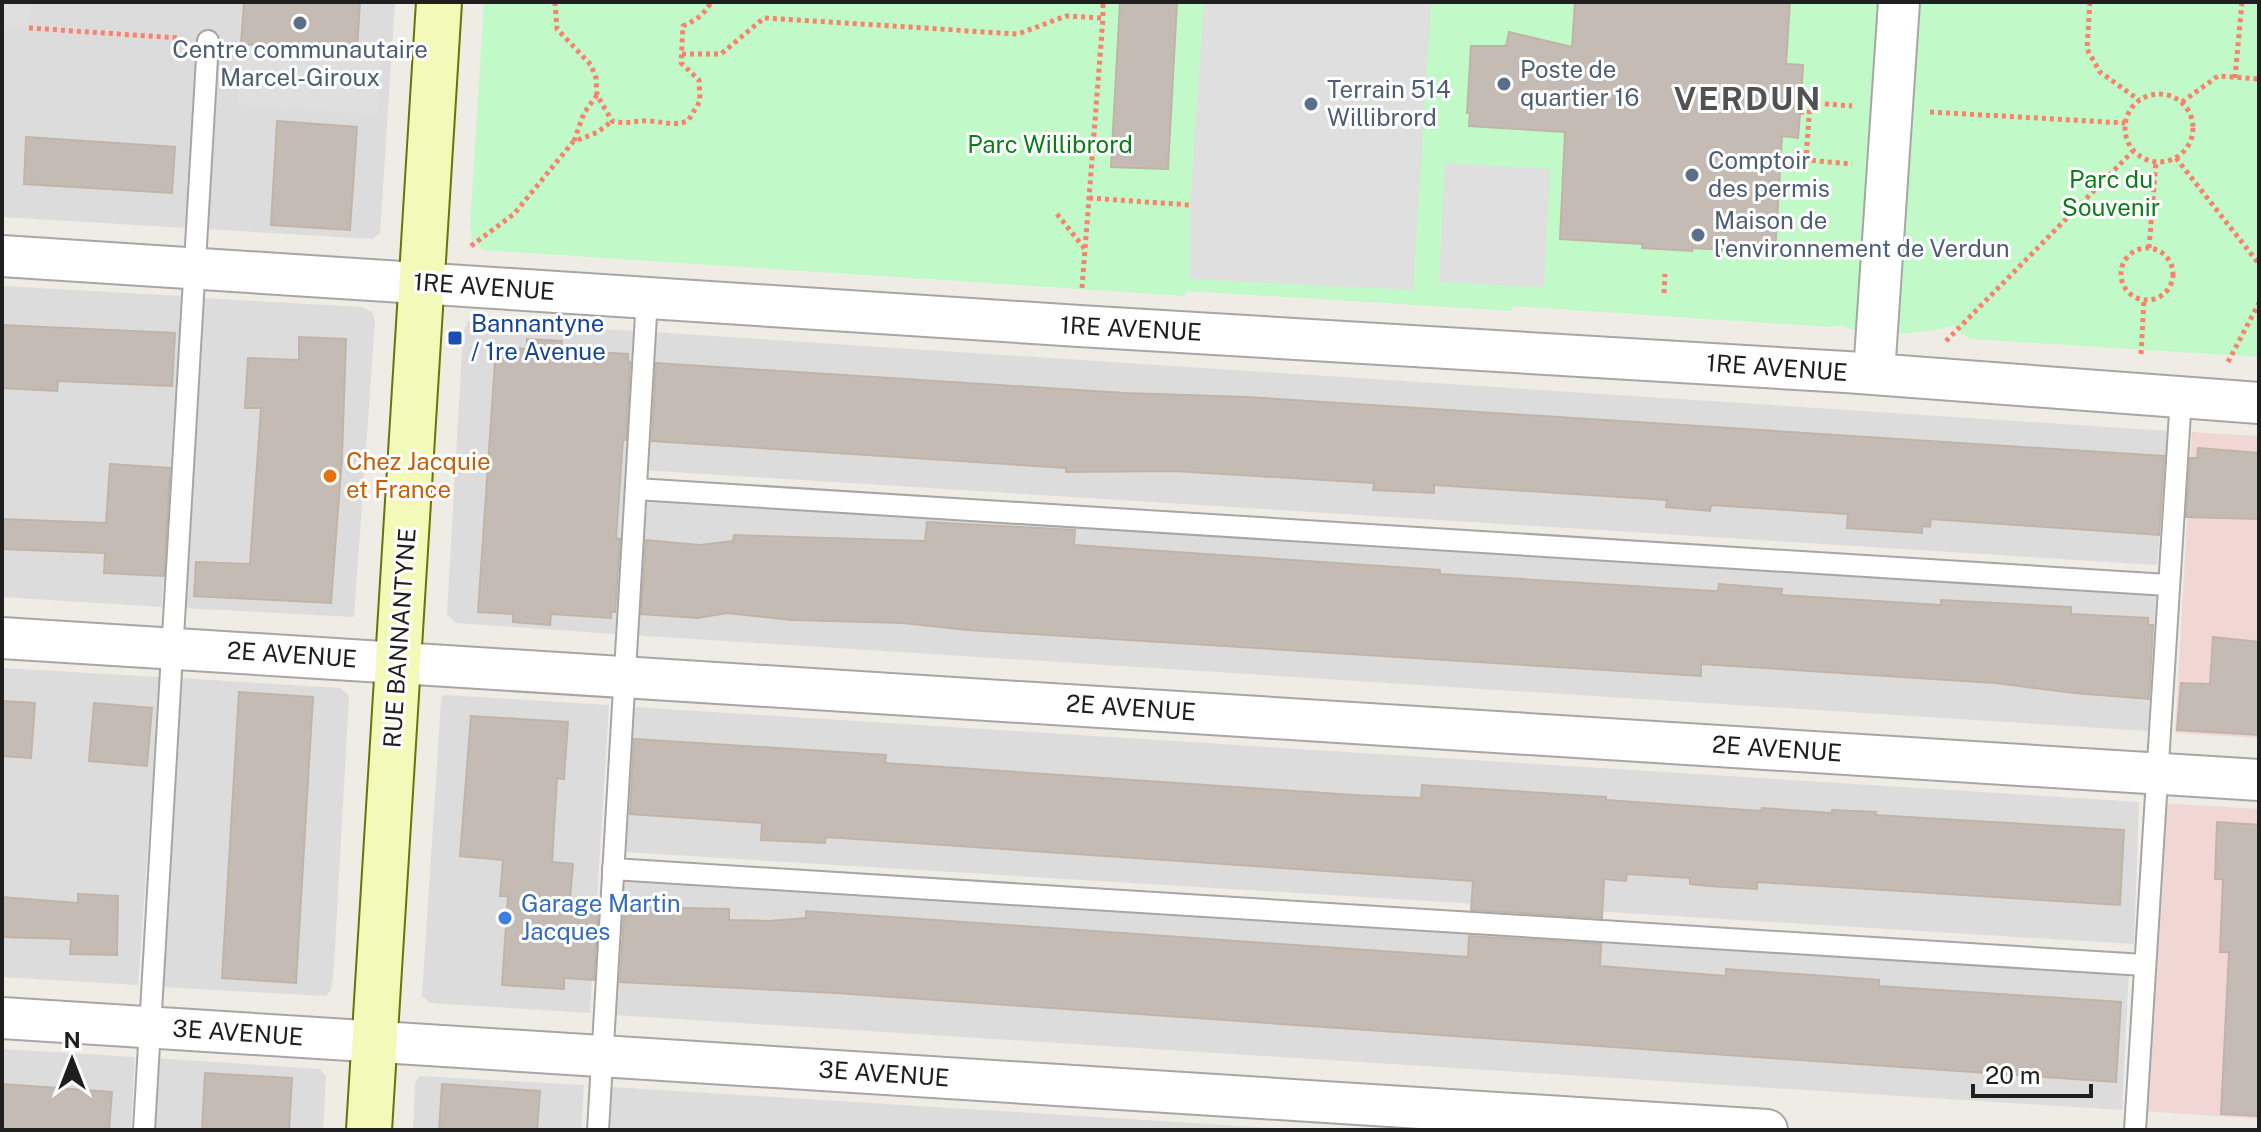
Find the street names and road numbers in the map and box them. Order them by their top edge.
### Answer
street label: 1RE AVENUE [412,267,556,305]
street label: 1RE AVENUE [1059,310,1203,346]
street label: 1RE AVENUE [1705,348,1849,386]
street label: RUE BANNANTYNE [377,527,421,749]
street label: 2E AVENUE [226,635,358,673]
street label: 2E AVENUE [1065,688,1197,726]
street label: 2E AVENUE [1711,729,1843,767]
street label: 3E AVENUE [172,1013,304,1051]
street label: 3E AVENUE [818,1054,950,1092]

